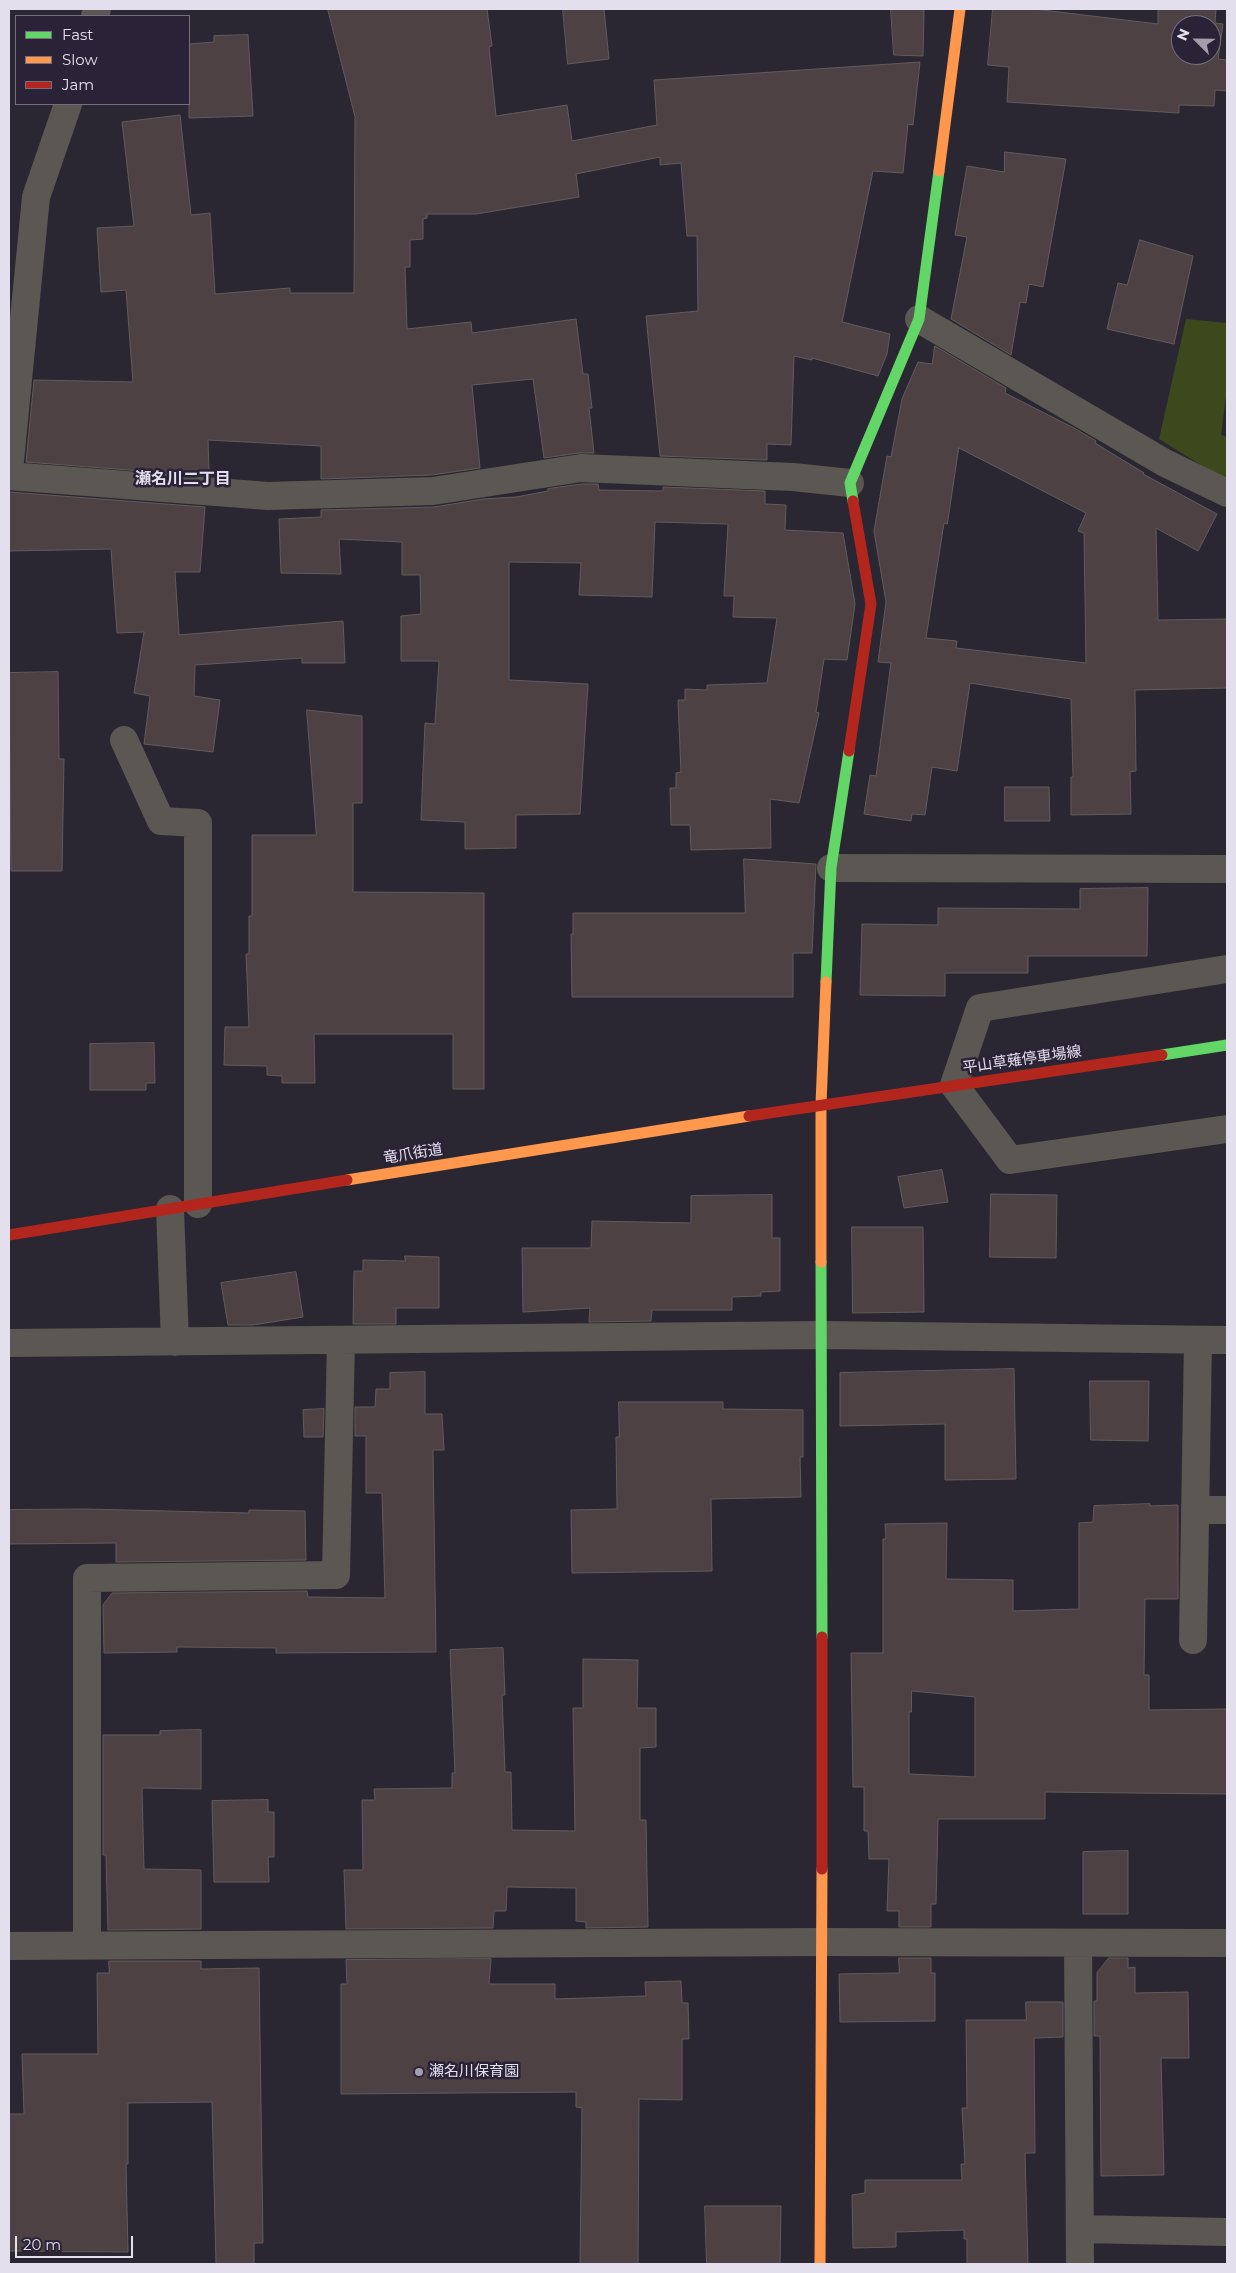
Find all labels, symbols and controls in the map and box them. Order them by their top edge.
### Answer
legend [15,15,190,105]
north arrow [1171,15,1221,65]
text: Fast [62,25,93,44]
text: N [1173,26,1194,43]
text: Slow [62,50,98,69]
text: Jam [62,75,94,94]
district label: 瀬名川二丁目 [135,469,231,489]
street label: 平山草薙停車場線 [961,1043,1083,1077]
street label: 竜爪街道 [382,1140,444,1168]
place label: 瀬名川保育園 [429,2063,519,2081]
marker: 瀬名川保育園 [413,2066,425,2078]
scale bar [18,2226,135,2258]
text: 20 m [23,2235,61,2254]

